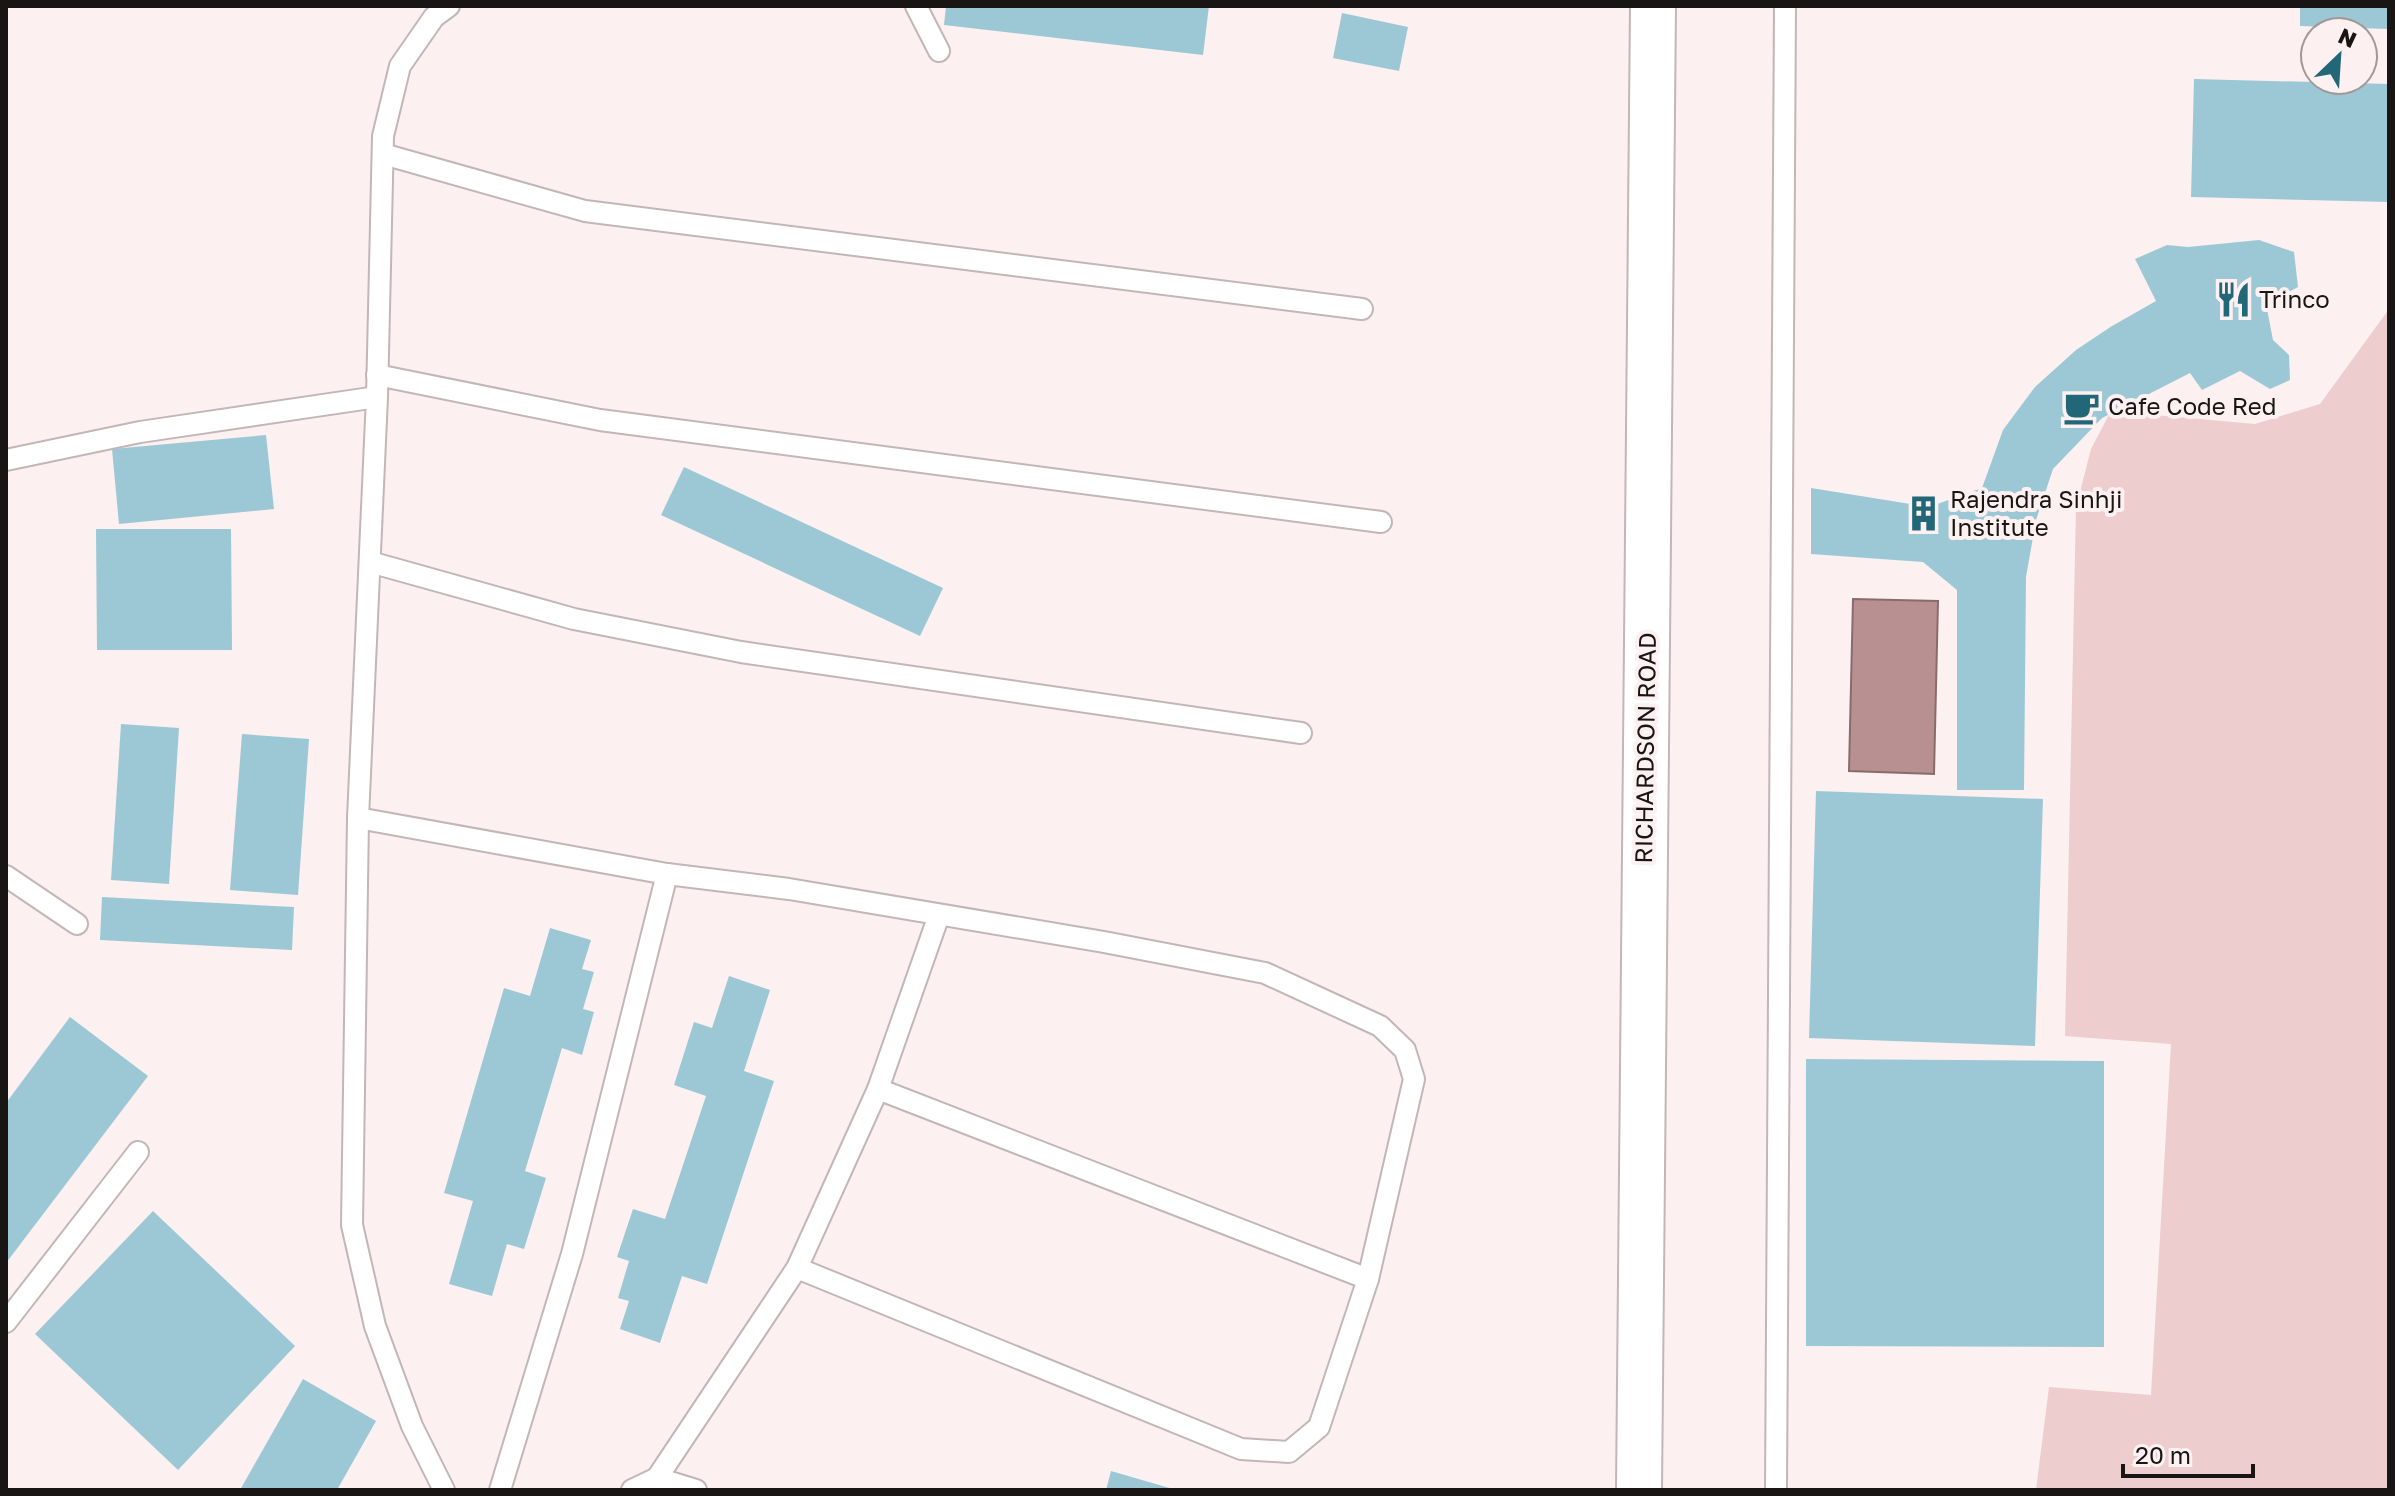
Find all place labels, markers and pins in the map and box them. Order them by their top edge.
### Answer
restaurant icon: Trinco [2214,281,2252,319]
place label: Trinco [2259,284,2330,313]
cafe icon: Cafe Code Red [2063,388,2101,426]
place label: Cafe Code Red [2108,391,2276,420]
place label: Rajendra Sinhji Institute [1950,484,2122,541]
building icon: Rajendra Sinhji Institute [1905,495,1943,533]

